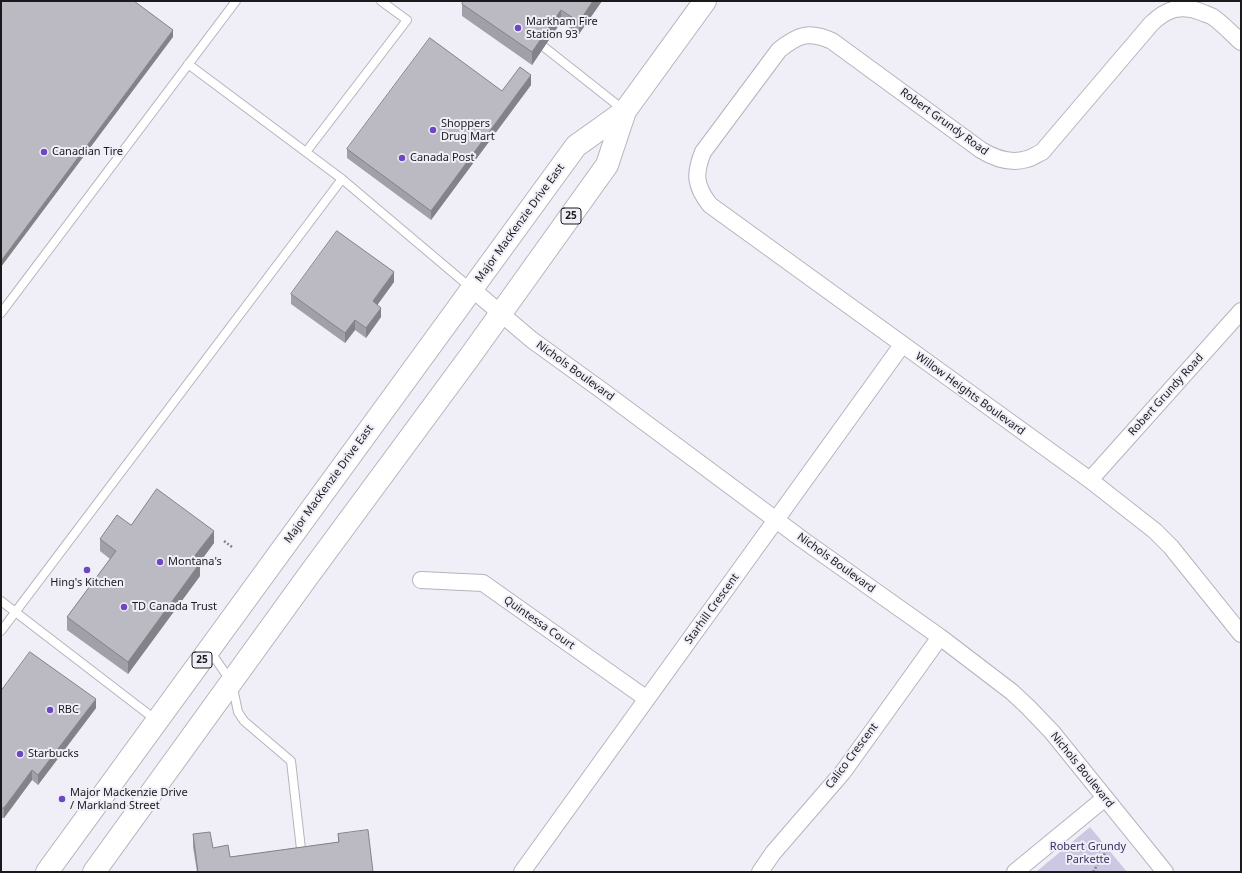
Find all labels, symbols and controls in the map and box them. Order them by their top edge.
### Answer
place label: Markham Fire Station 93 [526,15,598,41]
marker: Markham Fire Station 93 [513,23,523,33]
street label: Robert Grundy Road [897,86,991,158]
place label: Shoppers Drug Mart [441,117,495,143]
marker: Shoppers Drug Mart [428,125,438,135]
place label: Canadian Tire [52,145,123,159]
marker: Canadian Tire [39,147,49,157]
place label: Canada Post [410,151,474,165]
marker: Canada Post [397,153,407,163]
street label: Major MacKenzie Drive East [473,161,567,285]
road number: 25 [561,208,581,224]
street label: Nichols Boulevard [533,338,617,404]
street label: Willow Heights Boulevard [913,350,1027,438]
street label: Robert Grundy Road [1126,351,1206,439]
street label: Major MacKenzie Drive East [282,422,376,546]
street label: Nichols Boulevard [794,530,878,596]
place label: Montana's [168,555,222,569]
marker: Montana's [155,557,165,567]
marker: Hing's Kitchen [82,565,92,575]
street label: Starhill Crescent [682,571,742,647]
place label: Hing's Kitchen [50,576,124,590]
street label: Quintessa Court [501,594,577,652]
place label: TD Canada Trust [132,600,217,614]
marker: TD Canada Trust [119,602,129,612]
road number: 25 [192,652,212,668]
place label: RBC [58,703,79,717]
marker: RBC [45,705,55,715]
street label: Calico Crescent [823,721,881,791]
street label: Nichols Boulevard [1048,730,1116,810]
place label: Starbucks [28,747,79,761]
marker: Starbucks [15,749,25,759]
place label: Major Mackenzie Drive / Markland Street [70,786,188,812]
marker: Major Mackenzie Drive / Markland Street [57,794,67,804]
park label: Robert Grundy Parkette [1050,840,1126,866]

